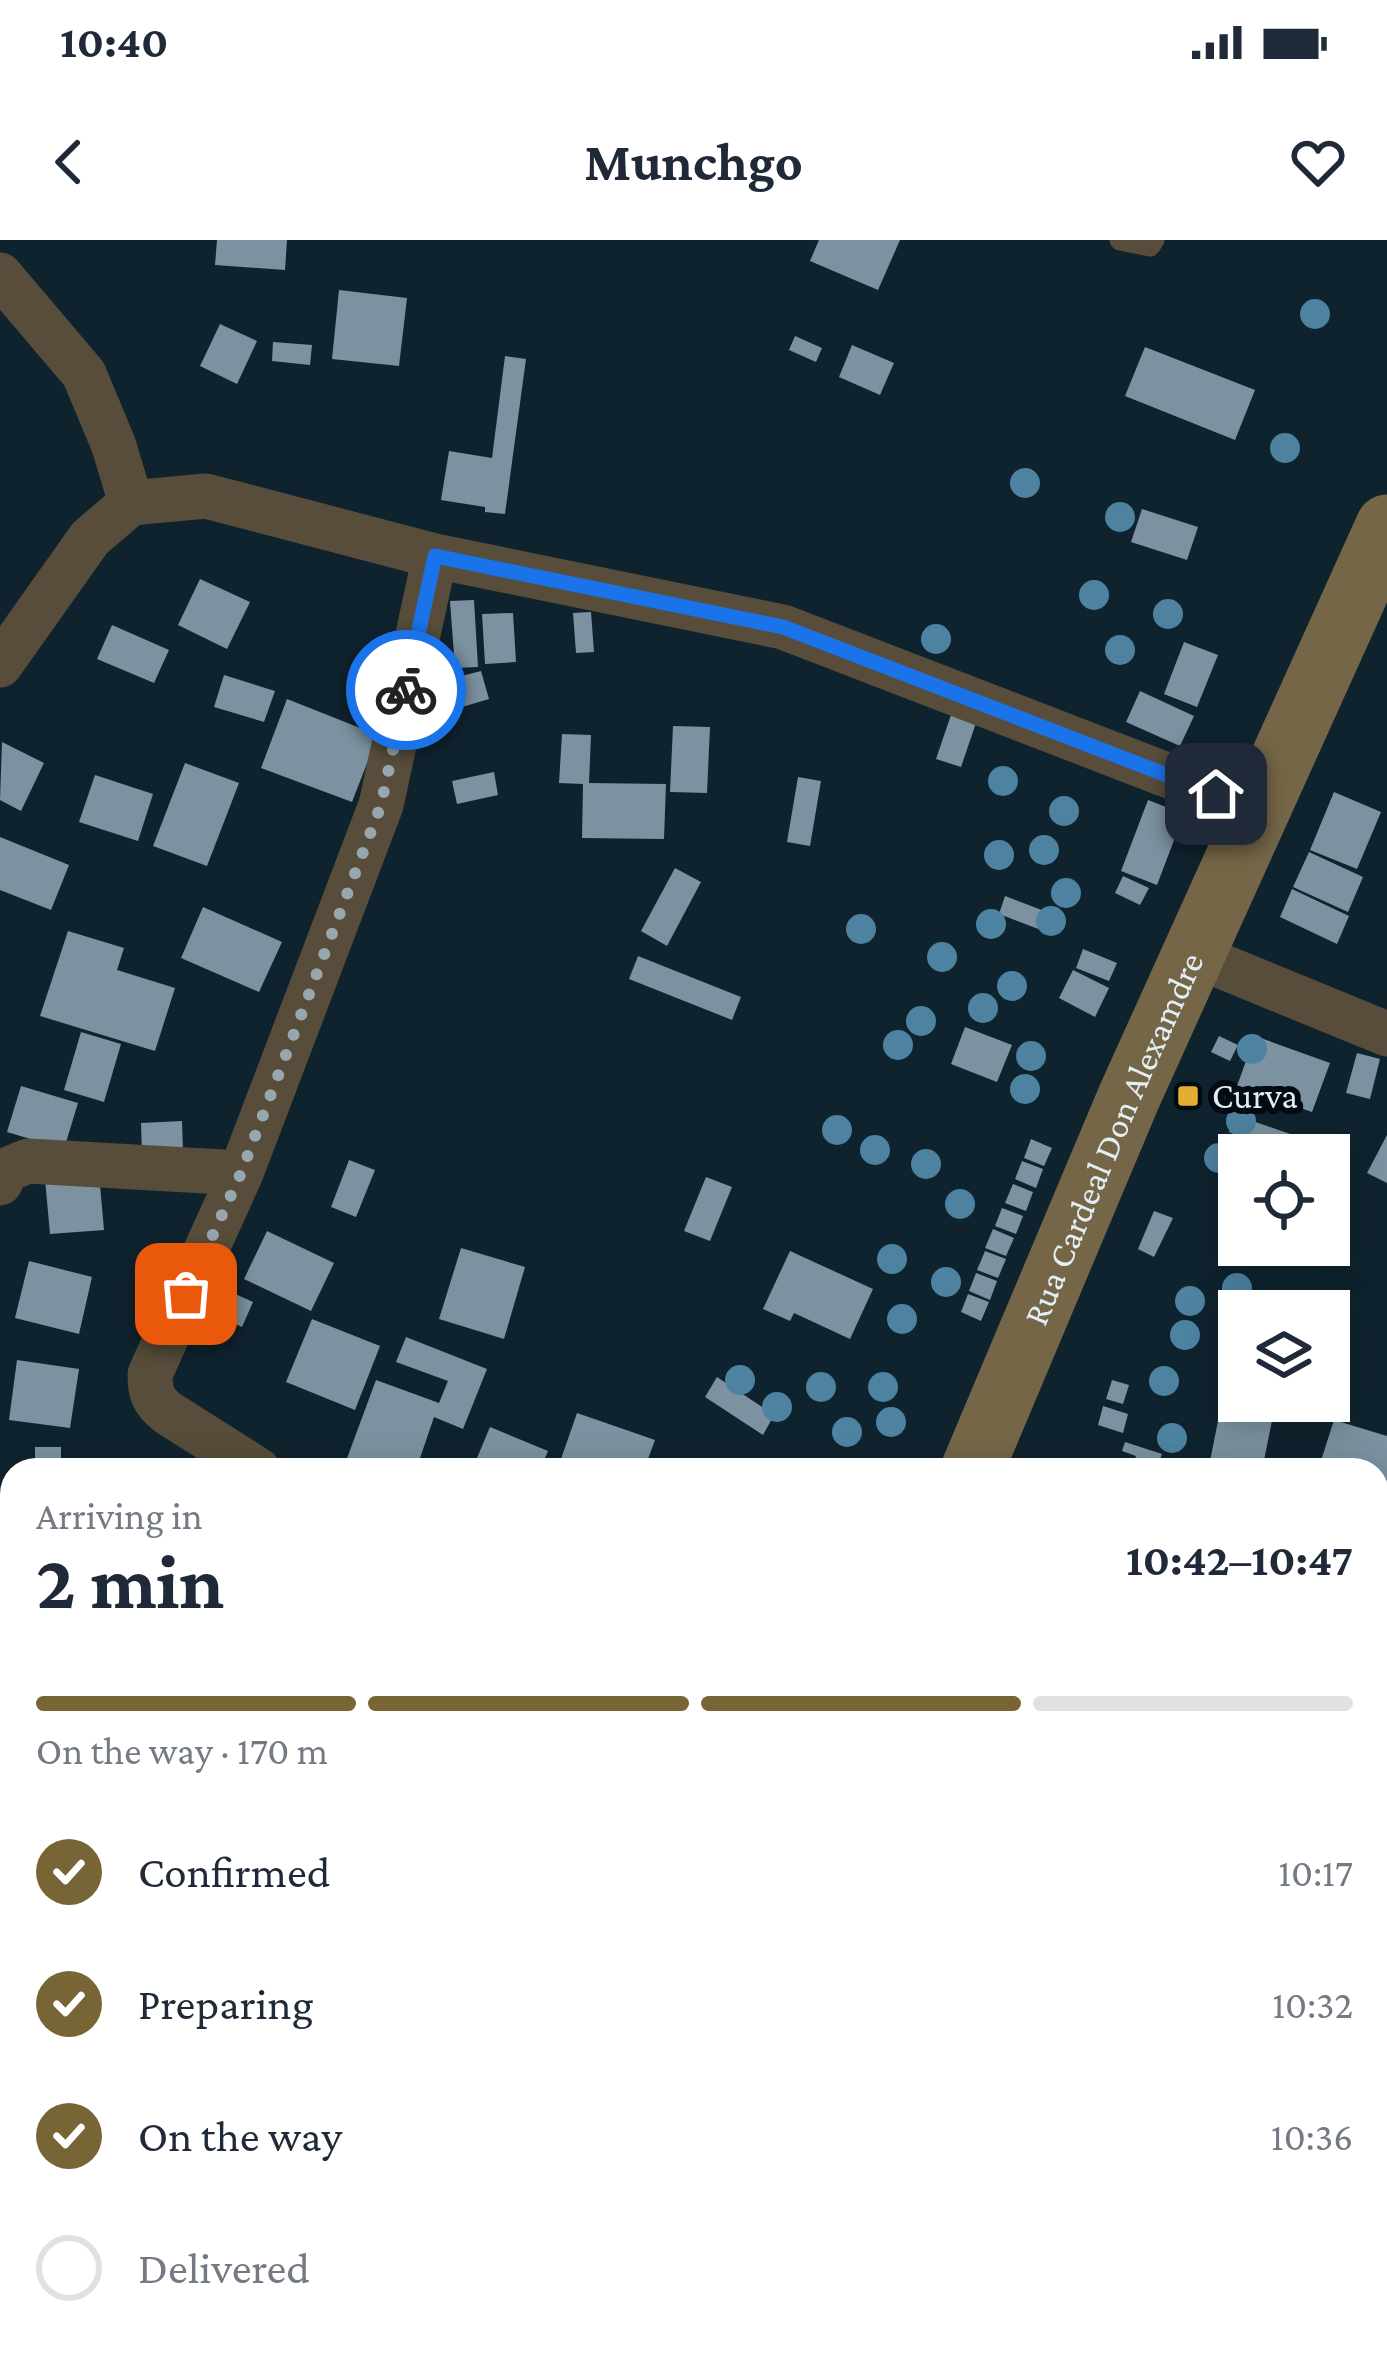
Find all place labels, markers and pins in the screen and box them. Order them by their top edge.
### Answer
pin [1165,743,1267,845]
place label: Curva [1212,1076,1298,1116]
marker: Curva [1175,1083,1201,1109]
pin [135,1243,237,1345]

